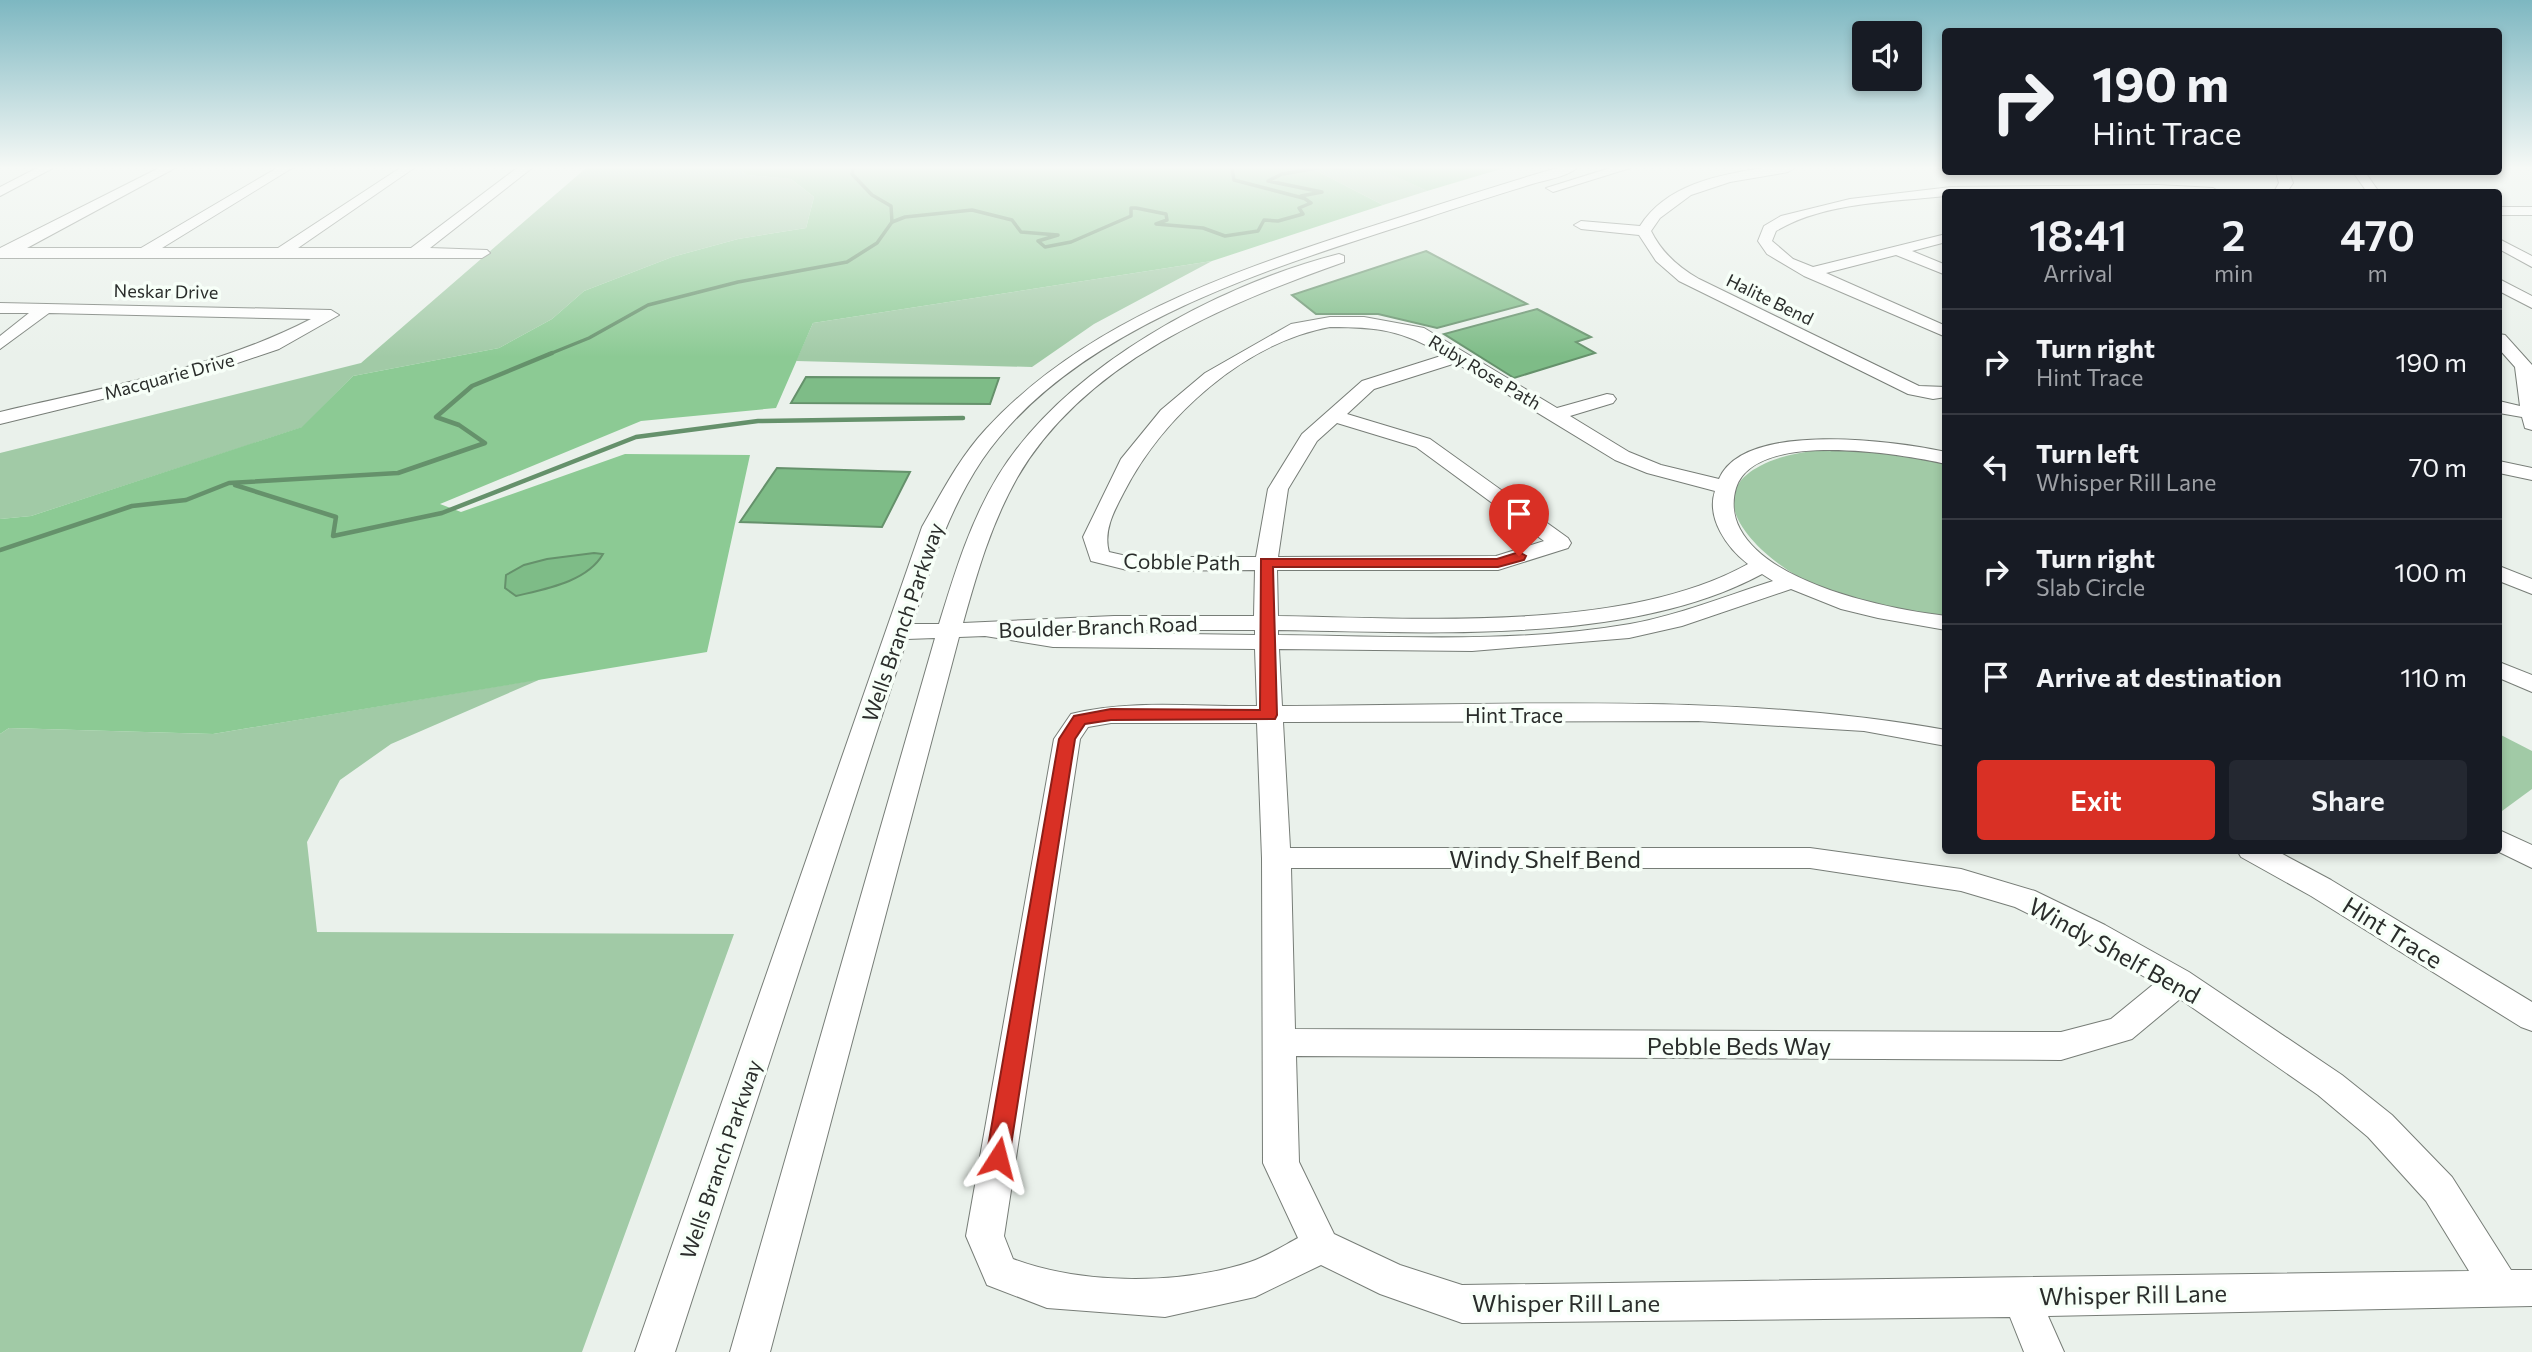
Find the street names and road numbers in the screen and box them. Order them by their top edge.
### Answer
street label: Halite Bend [1723,268,1817,330]
street label: Neskar Drive [114,279,218,303]
street label: Ruby Rose Path [1425,330,1545,414]
street label: Macquarie Drive [102,348,236,404]
street label: Wells Branch Parkway [856,519,948,725]
street label: Cobble Path [1123,547,1241,575]
street label: Boulder Branch Road [998,610,1198,642]
street label: Hint Trace [1465,702,1563,727]
street label: Windy Shelf Bend [1449,844,1641,873]
street label: Hint Trace [2338,890,2448,974]
street label: Windy Shelf Bend [2024,891,2206,1009]
street label: Pebble Beds Way [1647,1031,1831,1060]
street label: Wells Branch Parkway [674,1056,766,1262]
street label: Whisper Rill Lane [2039,1278,2227,1310]
street label: Whisper Rill Lane [1472,1288,1660,1317]

